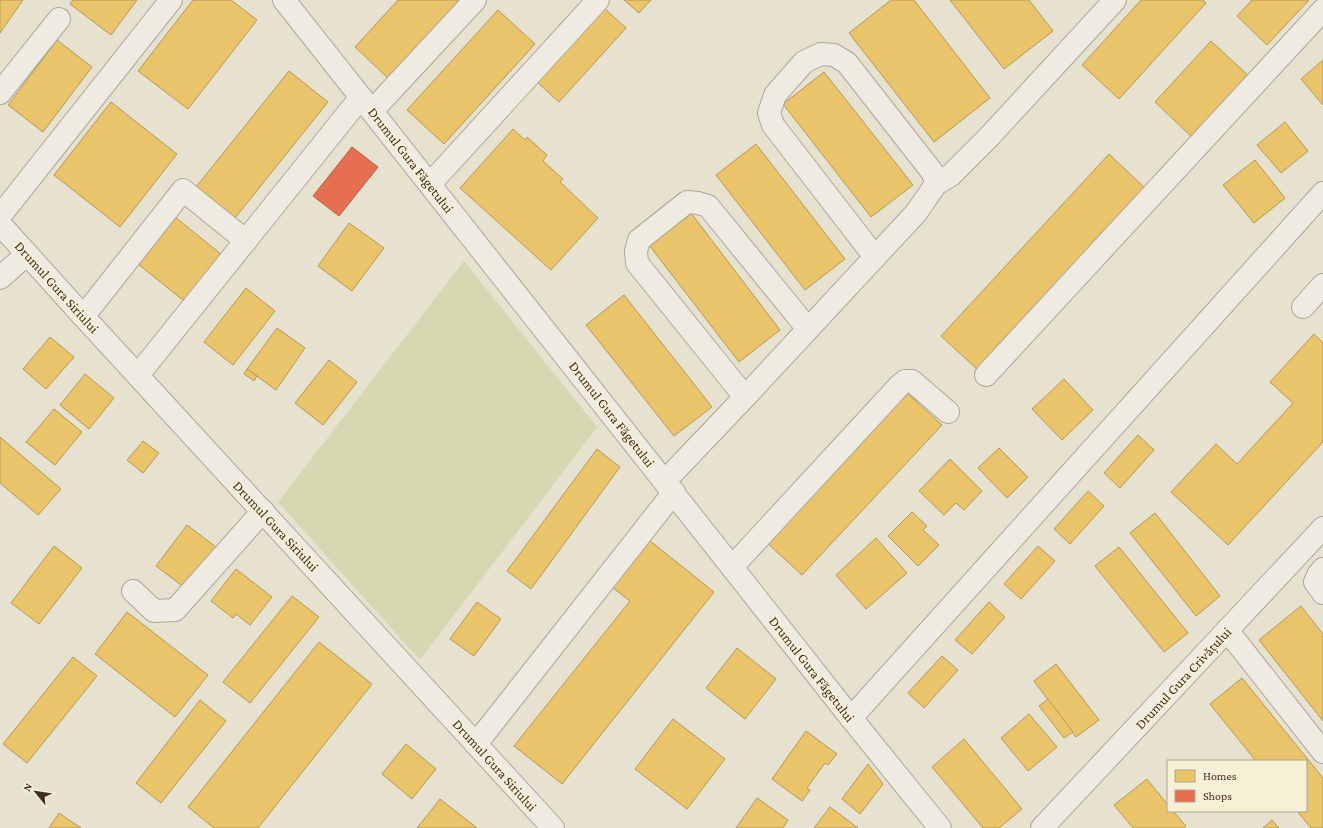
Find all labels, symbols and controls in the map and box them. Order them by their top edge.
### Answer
street label: Drumul Gura Făgetului [365,104,457,216]
street label: Drumul Gura Siriului [12,238,103,336]
street label: Drumul Gura Făgetului [566,358,658,470]
street label: Drumul Gura Siriului [230,477,322,575]
street label: Drumul Gura Făgetului [766,613,858,725]
street label: Drumul Gura Crivățului [1132,624,1235,733]
street label: Drumul Gura Siriului [450,716,541,814]
legend [1167,760,1307,812]
text: Homes [1203,769,1237,783]
north arrow [16,772,56,812]
text: N [20,780,35,793]
text: Shops [1203,789,1232,803]

